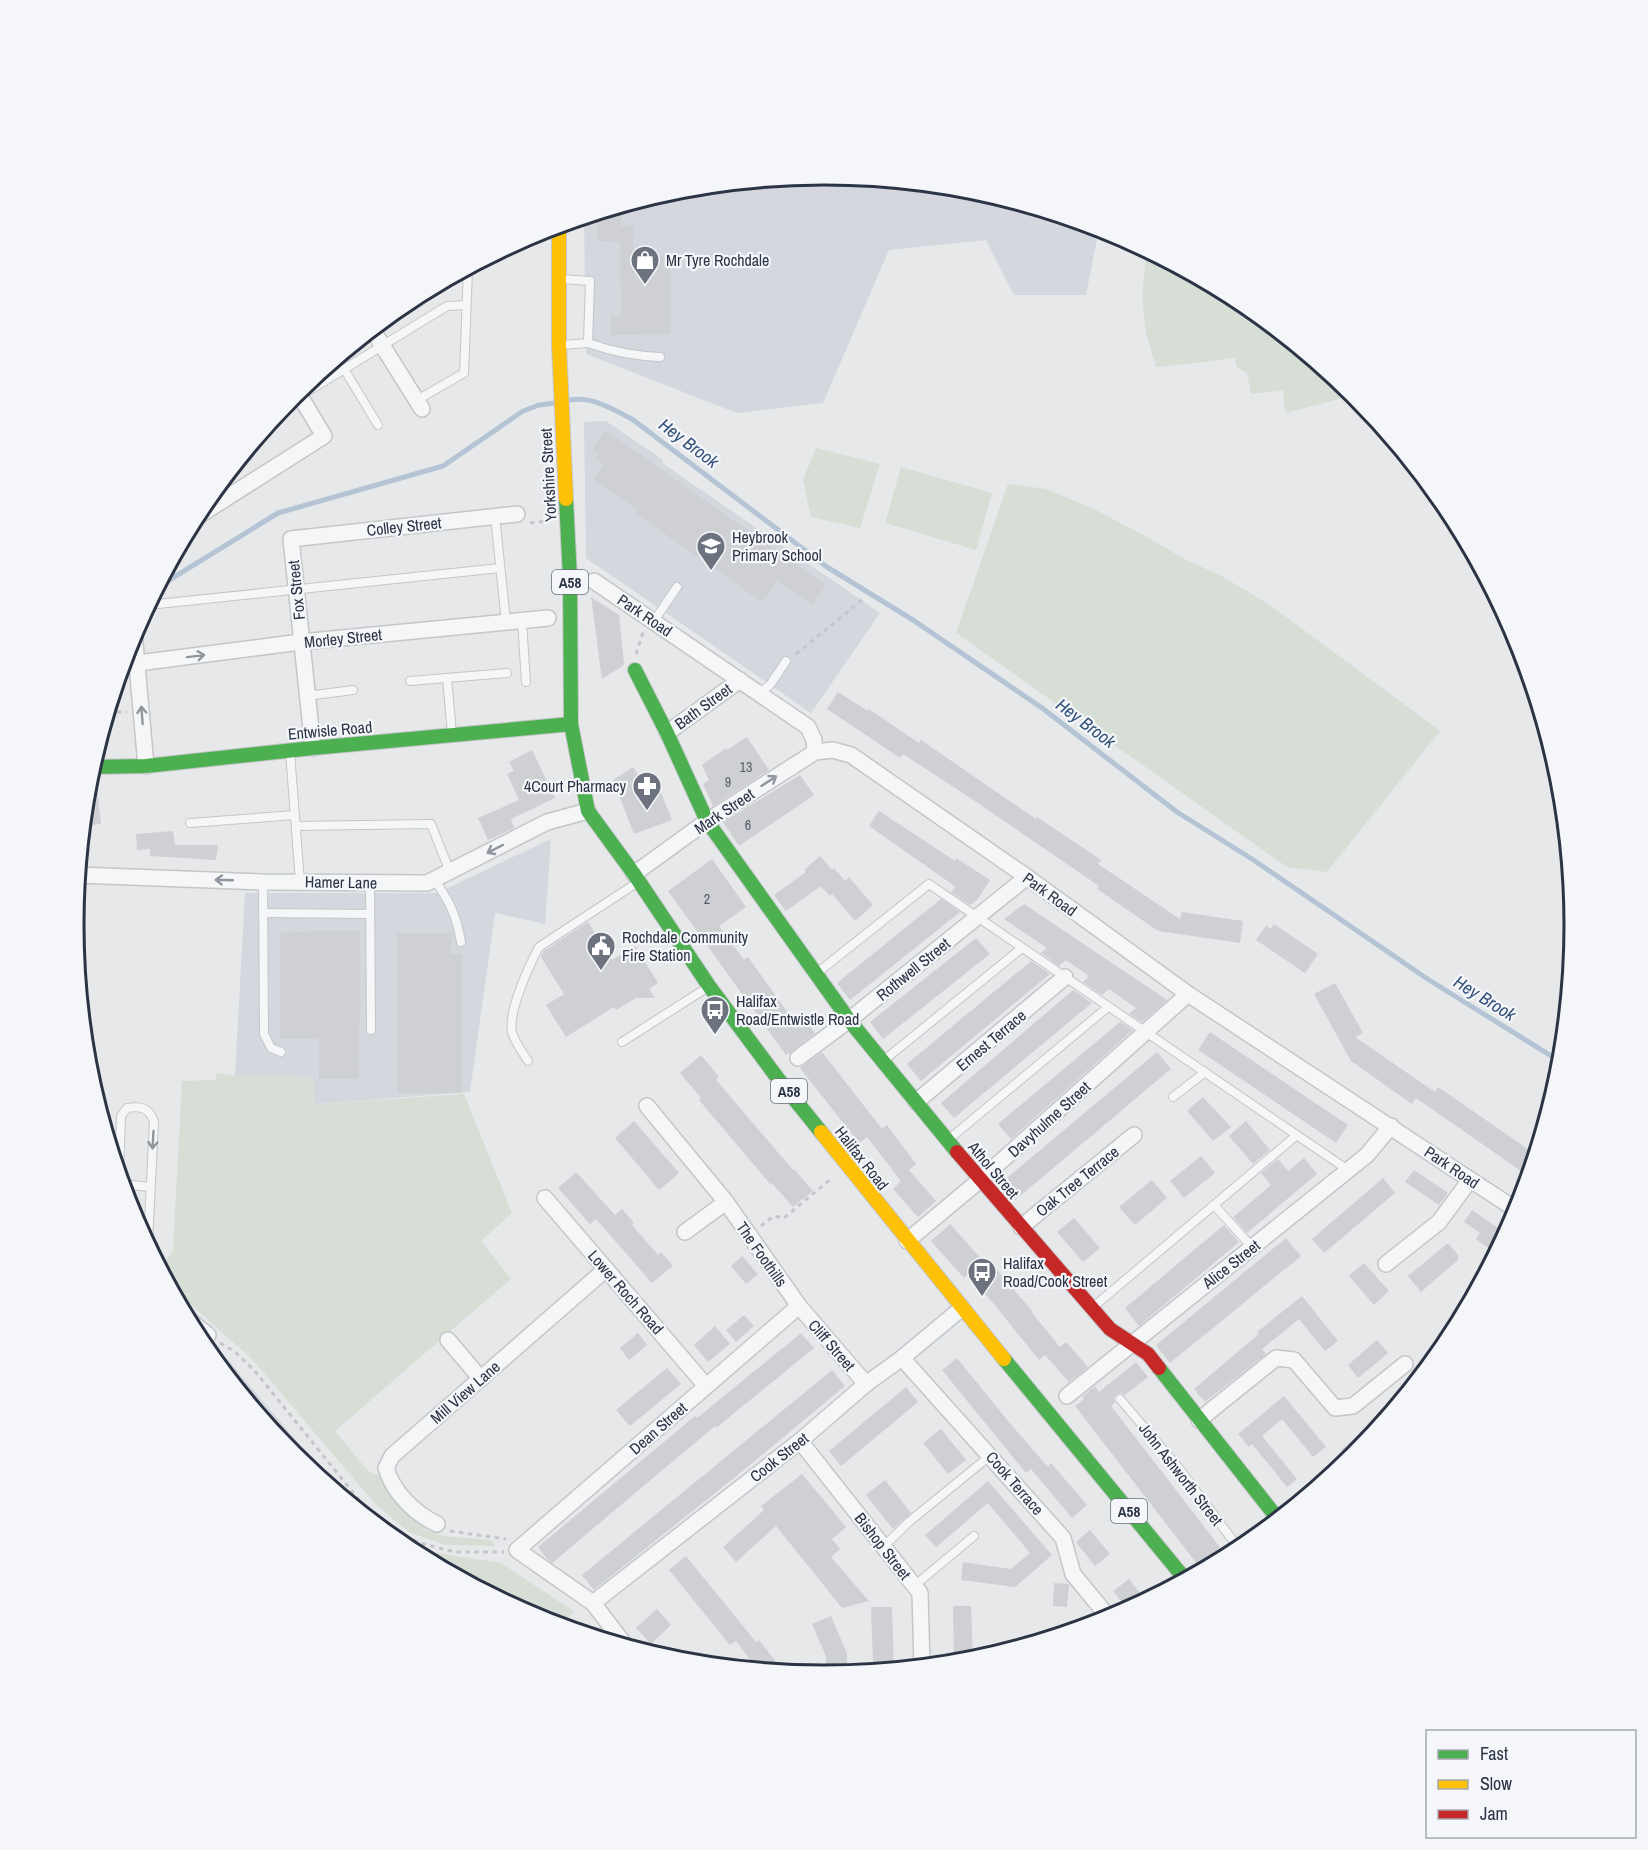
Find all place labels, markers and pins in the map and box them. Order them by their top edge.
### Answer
shop icon: Mr Tyre Rochdale [629,244,661,286]
place label: Mr Tyre Rochdale [666,249,769,271]
place label: Heybrook Primary School [732,526,822,566]
school or university icon: Heybrook Primary School [695,530,727,572]
pharmacy icon: 4Court Pharmacy [631,770,663,812]
place label: 4Court Pharmacy [524,775,626,797]
place label: Rochdale Community Fire Station [622,926,749,966]
public building icon: Rochdale Community Fire Station [585,930,617,972]
place label: Halifax Road/Entwistle Road [736,990,859,1030]
bus stop icon: Halifax Road/Entwistle Road [699,994,731,1036]
place label: Halifax Road/Cook Street [1003,1252,1108,1292]
bus stop icon: Halifax Road/Cook Street [966,1256,998,1298]

